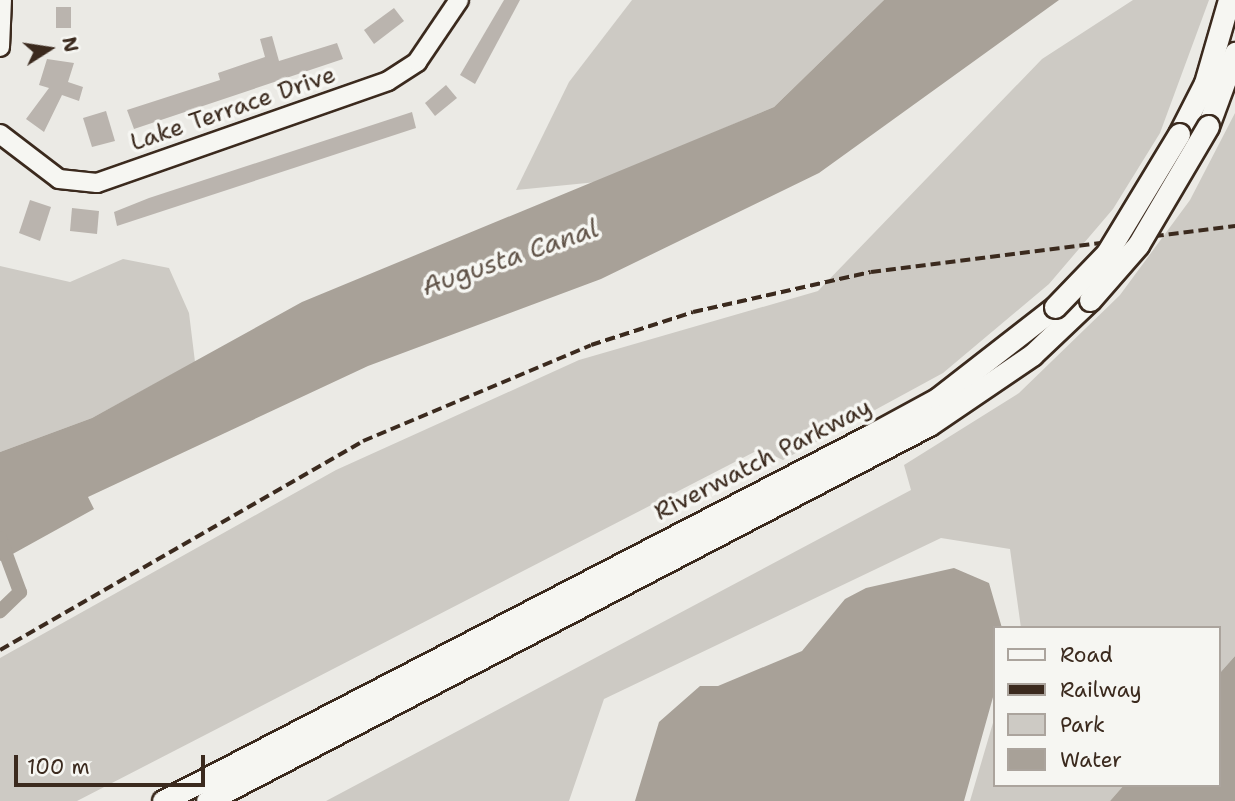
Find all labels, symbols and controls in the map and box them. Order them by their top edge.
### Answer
north arrow [14,14,84,84]
text: N [56,35,84,54]
street label: Lake Terrace Drive [127,60,339,158]
water label: Augusta Canal [418,212,602,302]
street label: Riverwatch Parkway [650,393,876,527]
legend [993,626,1221,787]
text: Road [1060,641,1113,669]
text: Railway [1060,676,1142,704]
text: Park [1060,711,1105,739]
scale bar [18,742,208,786]
text: Water [1060,746,1122,774]
text: 100 m [27,753,90,781]

